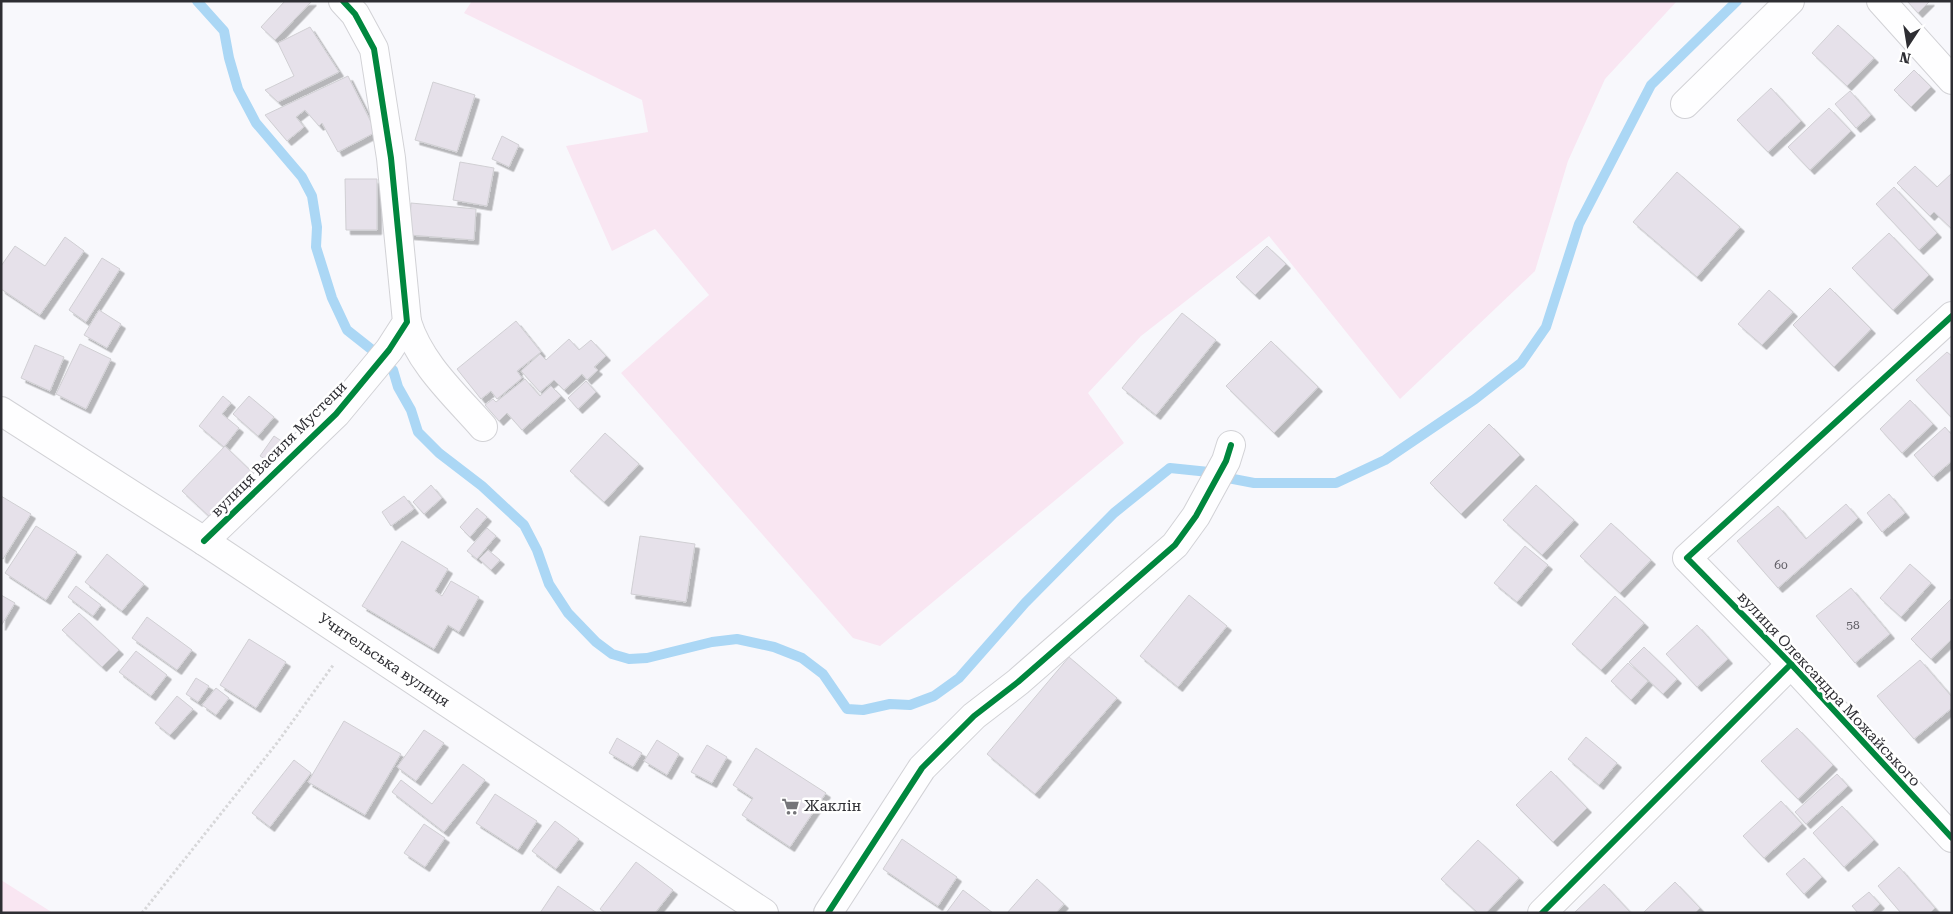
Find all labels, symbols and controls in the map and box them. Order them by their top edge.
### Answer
north arrow [1883,20,1933,70]
text: N [1898,49,1912,67]
street label: вулиця Василя Мустеци [207,377,351,521]
house number: 60 [1774,558,1788,572]
street label: вулиця Олександра Можайського [1734,588,1924,790]
street label: Учительська вулиця [315,609,453,711]
house number: 58 [1846,618,1860,632]
supermarket icon: Жаклін [780,796,800,816]
place label: Жаклін [804,797,862,815]

